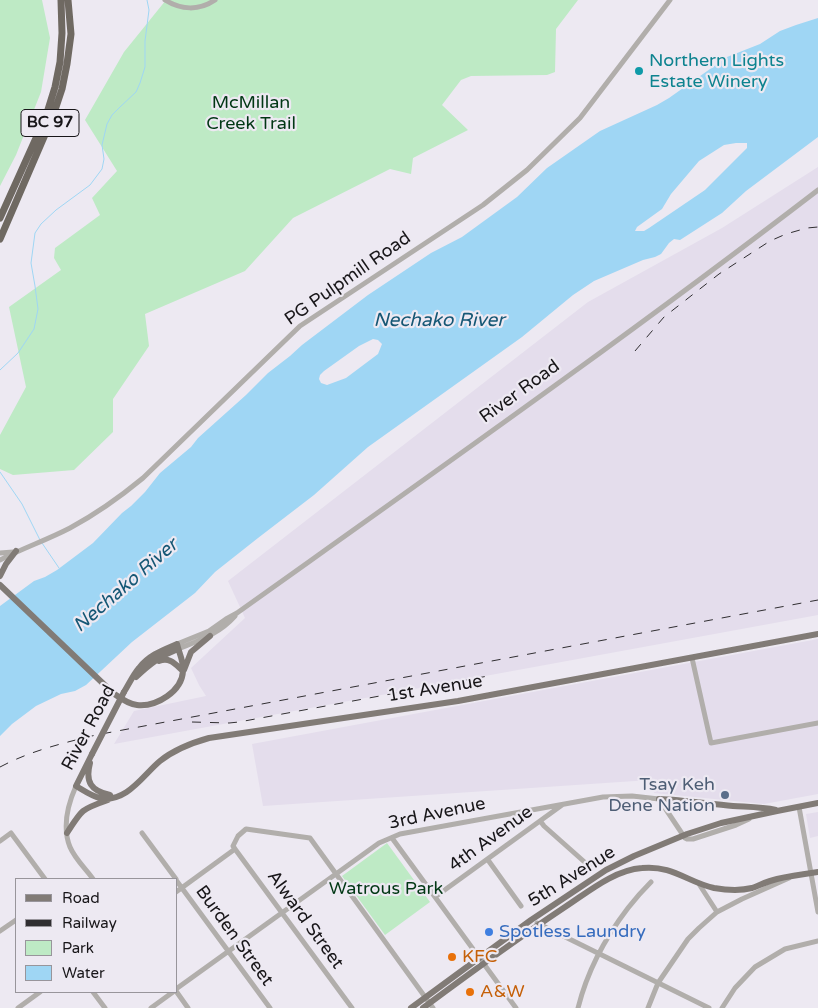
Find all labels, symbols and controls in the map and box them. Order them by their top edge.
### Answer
place label: Northern Lights Estate Winery [649,50,784,92]
marker: Northern Lights Estate Winery [633,65,645,77]
park label: McMillan Creek Trail [206,92,296,134]
road number: BC 97 [21,110,79,136]
street label: PG Pulpmill Road [281,227,415,331]
water label: Nechako River [373,310,505,332]
street label: River Road [476,356,564,428]
water label: Nechako River [69,534,183,638]
street label: 1st Avenue [386,671,484,707]
street label: River Road [57,682,121,774]
place label: Tsay Keh Dene Nation [608,774,715,816]
marker: Tsay Keh Dene Nation [719,789,731,801]
street label: 3rd Avenue [387,793,487,835]
street label: 4th Avenue [445,801,537,877]
street label: 5th Avenue [525,842,619,912]
street label: Alward Street [262,867,348,973]
legend [15,878,178,993]
park label: Watrous Park [329,878,443,900]
street label: Burden Street [190,882,278,990]
text: Road [62,889,100,907]
text: Railway [62,914,117,932]
place label: Spotless Laundry [499,921,646,943]
marker: Spotless Laundry [483,926,495,938]
text: Park [62,939,94,957]
place label: KFC [462,946,497,968]
marker: KFC [446,951,458,963]
text: Water [62,964,105,982]
place label: A&W [480,981,525,1003]
marker: A&W [464,986,476,998]

